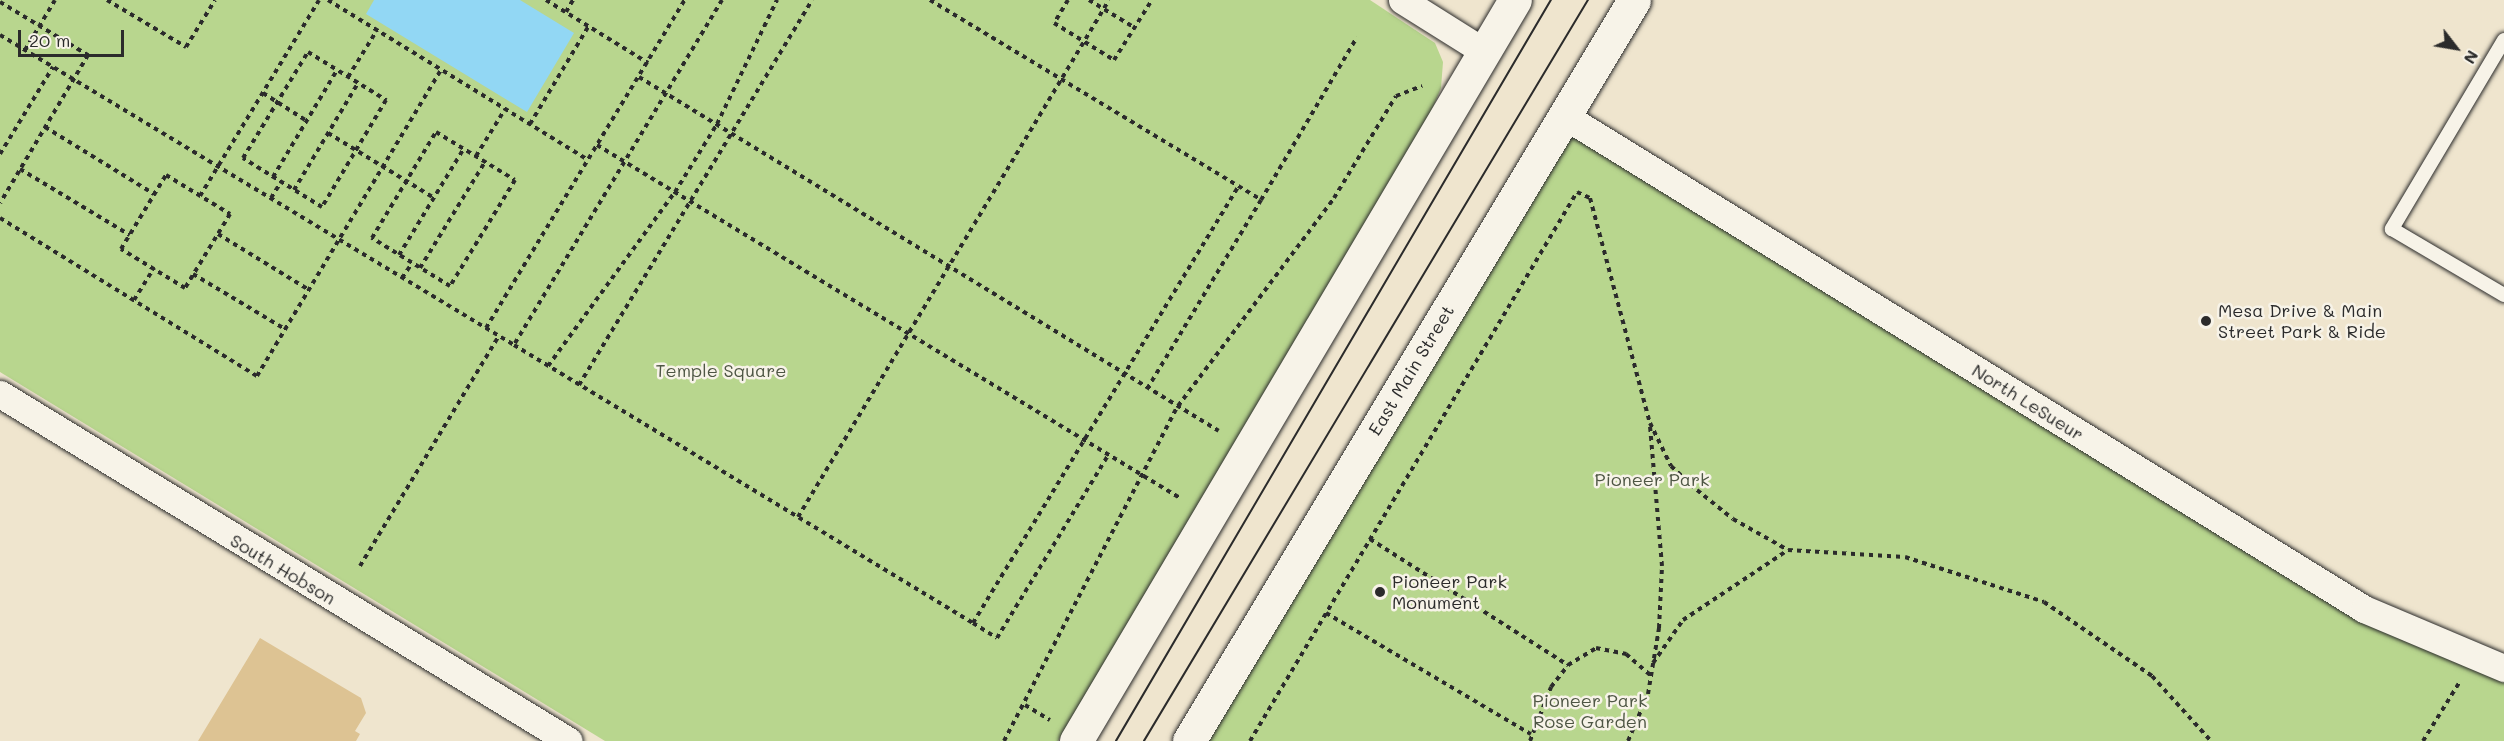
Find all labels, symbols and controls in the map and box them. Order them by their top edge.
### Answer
scale bar [21,18,128,56]
north arrow [2426,18,2486,78]
text: 20 m [29,28,70,52]
text: N [2460,47,2484,68]
place label: Mesa Drive & Main Street Park & Ride [2218,300,2386,342]
street label: East Main Street [1364,301,1458,439]
marker: Mesa Drive & Main Street Park & Ride [2199,314,2213,328]
park label: Temple Square [656,359,786,381]
street label: North LeSueur [1968,359,2088,445]
park label: Pioneer Park [1594,468,1710,490]
street label: South Hobson [226,529,340,609]
place label: Pioneer Park Monument [1392,571,1507,614]
marker: Pioneer Park Monument [1373,585,1387,599]
park label: Pioneer Park Rose Garden [1532,690,1648,732]

